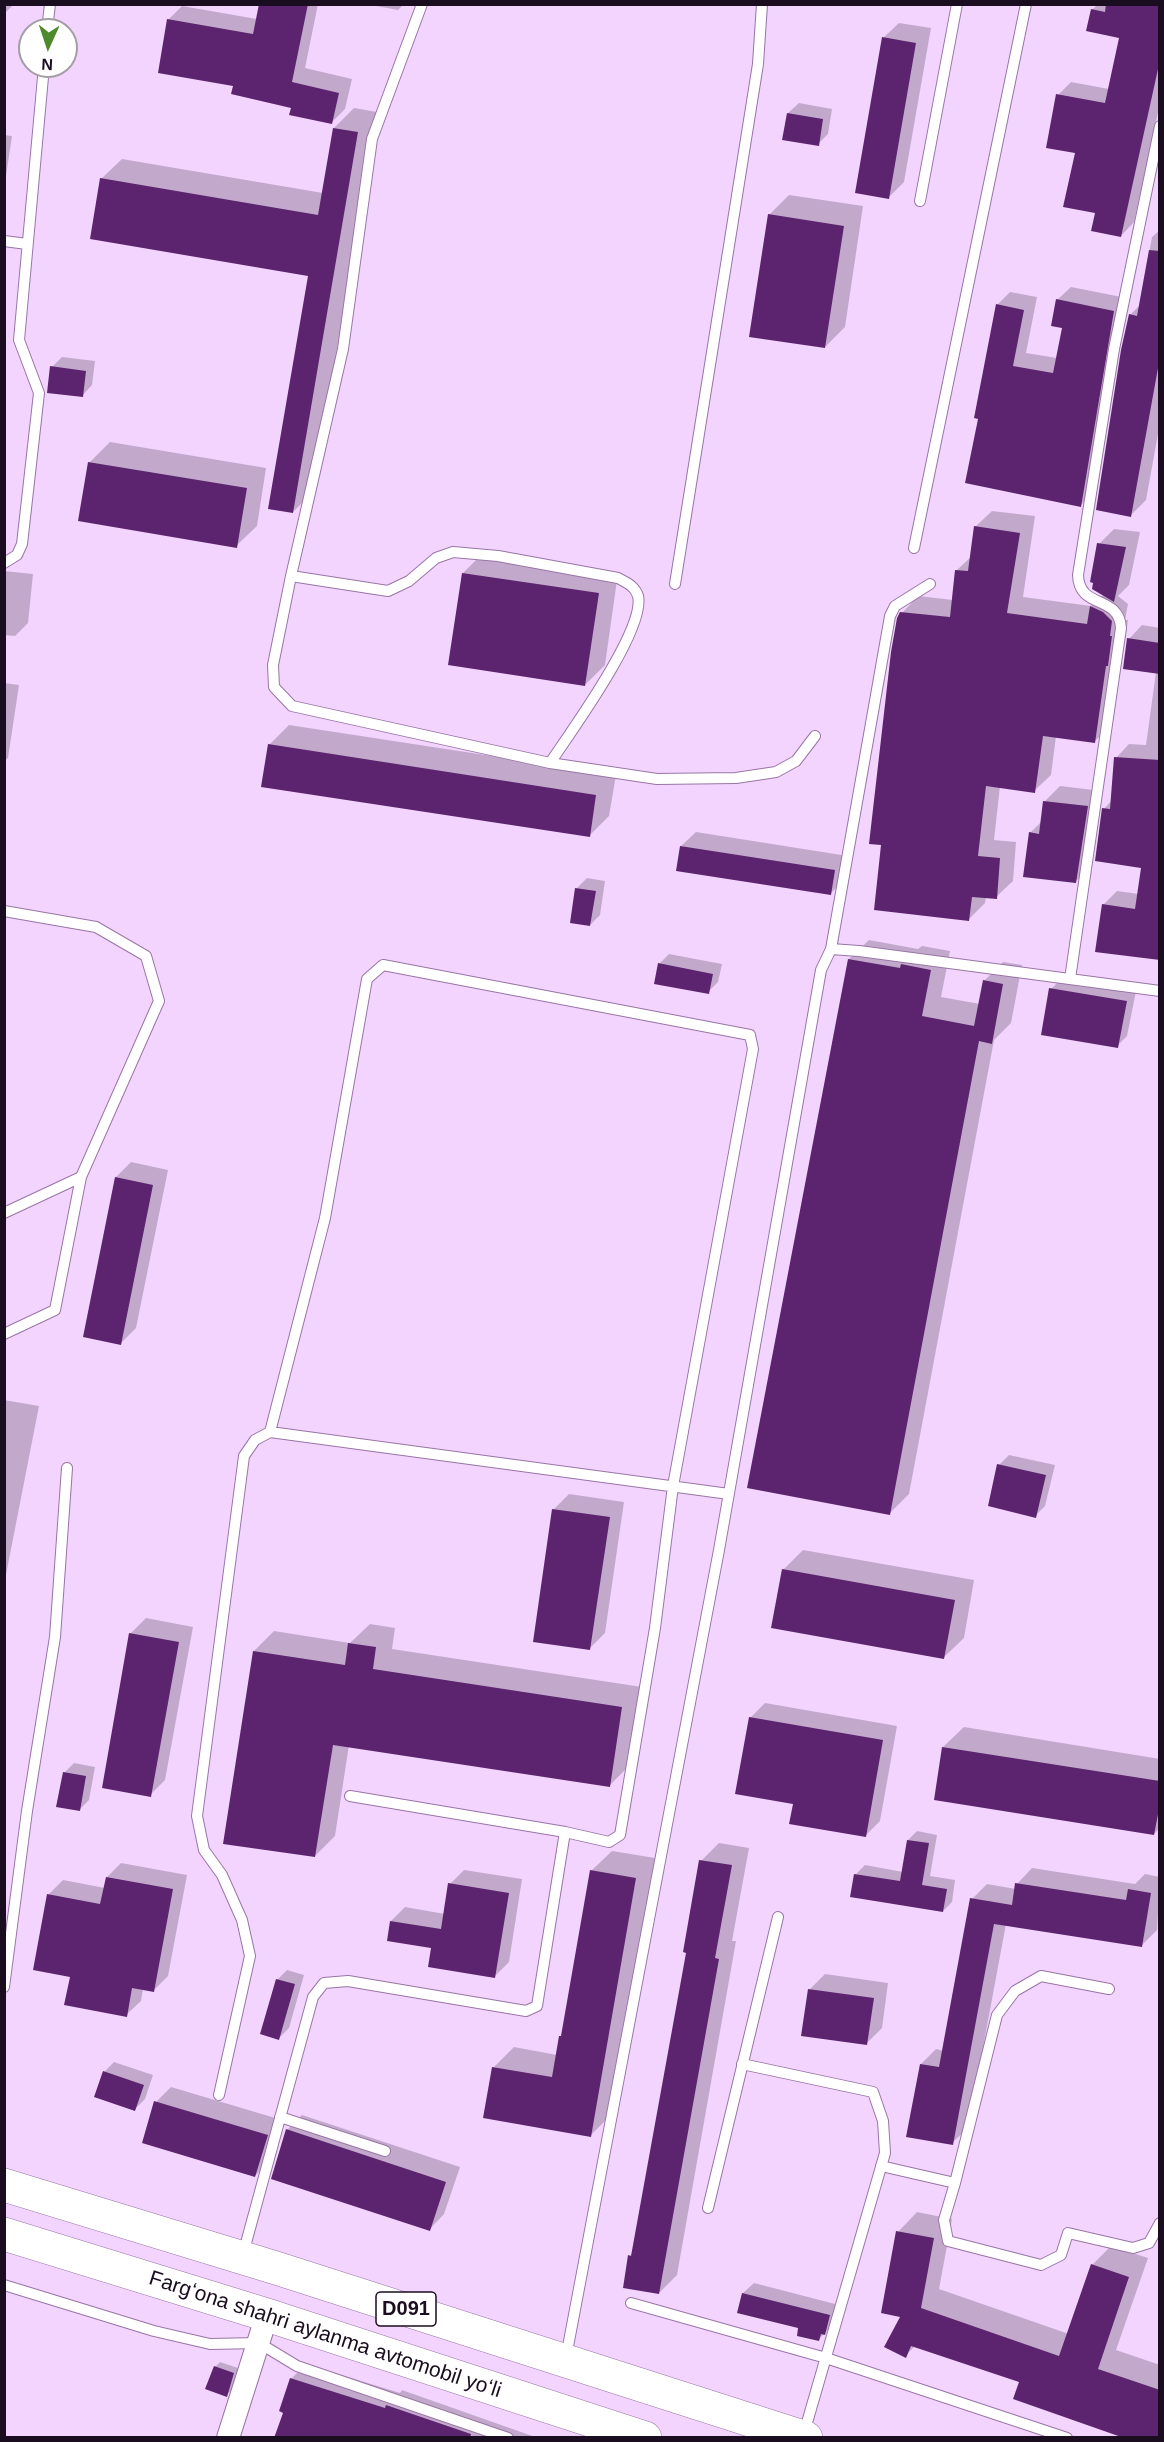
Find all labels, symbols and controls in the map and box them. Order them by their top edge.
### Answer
north arrow [18,18,78,78]
text: N [41,56,53,73]
street label: Fargʻona shahri aylanma avtomobil yoʻli [146,2266,504,2404]
road number: D091 [376,2292,436,2326]

